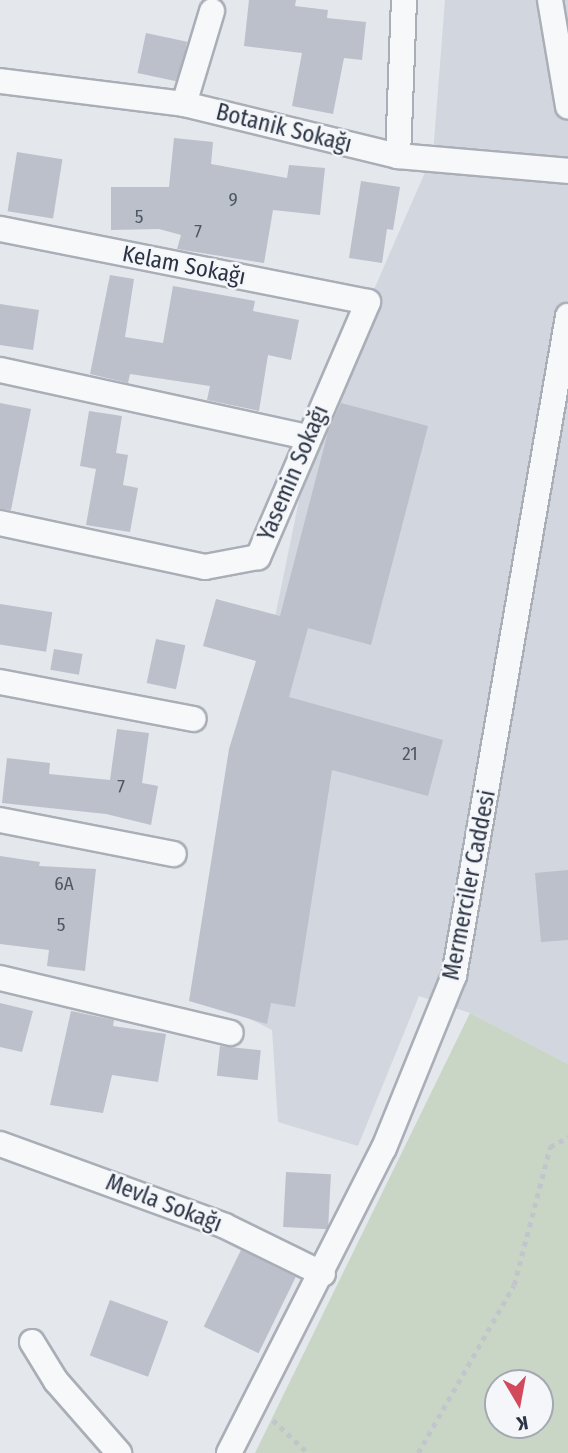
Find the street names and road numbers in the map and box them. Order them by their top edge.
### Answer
street label: Botanik Sokağı [213,98,355,158]
street label: Kelam Sokağı [120,240,248,290]
street label: Yasemin Sokağı [252,401,334,545]
street label: Mermerciler Caddesi [437,788,501,982]
street label: Mevla Sokağı [102,1168,226,1238]

